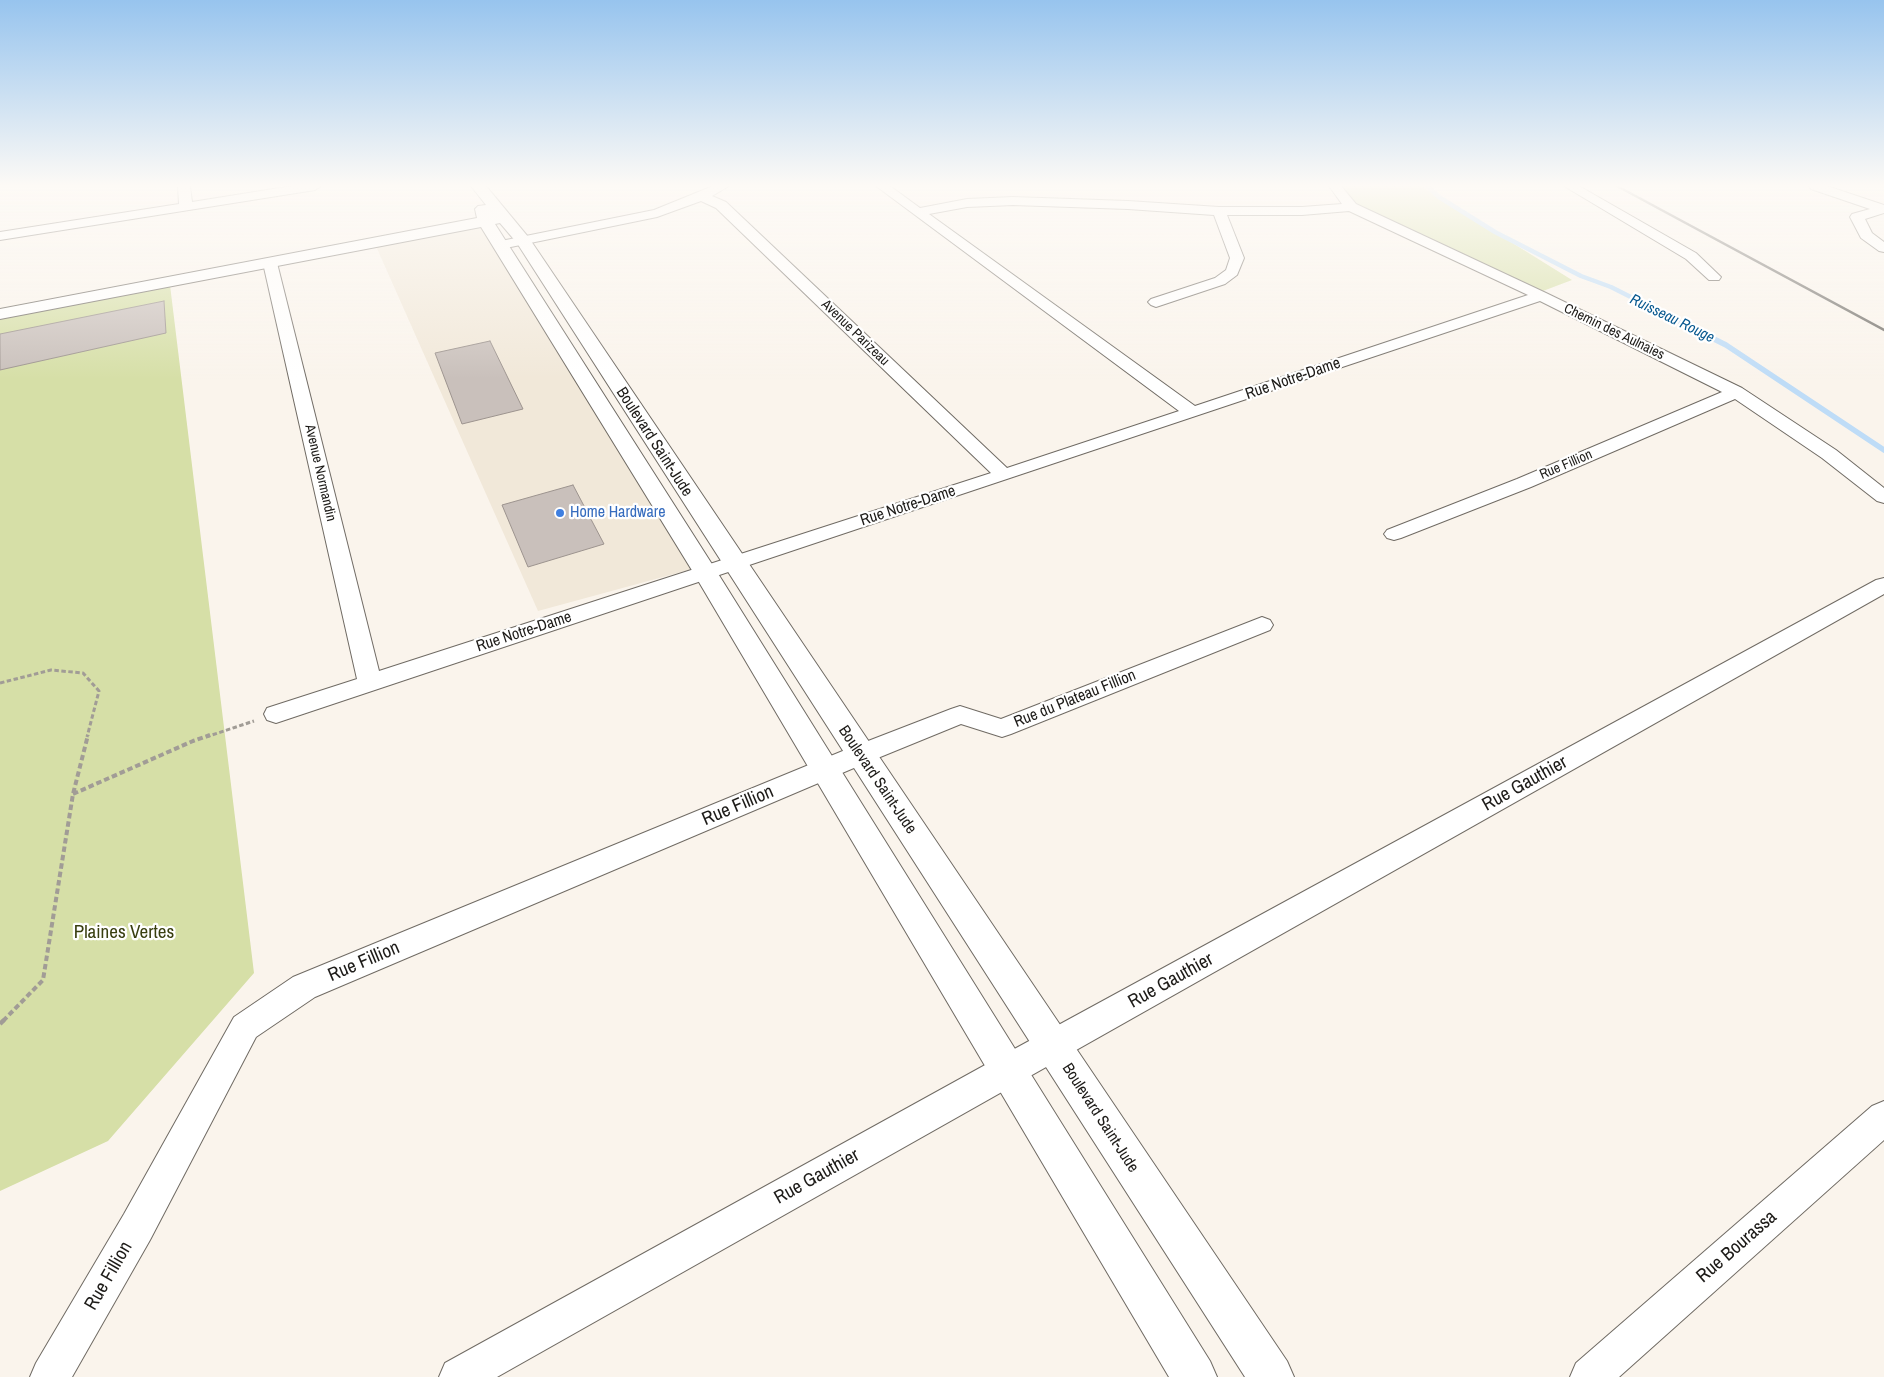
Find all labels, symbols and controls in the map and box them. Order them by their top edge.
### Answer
water label: Ruisseau Rouge [1627,291,1717,347]
street label: Avenue Parizeau [818,296,892,370]
street label: Chemin des Aulnaies [1561,300,1667,364]
street label: Rue Notre-Dame [1243,354,1343,404]
street label: Boulevard Saint-Jude [612,384,696,500]
street label: Avenue Normandin [301,423,339,523]
street label: Rue Fillion [1537,446,1595,484]
street label: Rue Notre-Dame [858,482,958,530]
place label: Home Hardware [570,503,666,523]
marker: Home Hardware [554,507,566,519]
street label: Rue Notre-Dame [474,608,574,656]
street label: Rue du Plateau Fillion [1011,666,1139,732]
street label: Boulevard Saint-Jude [834,722,920,838]
street label: Rue Gauthier [1479,751,1571,817]
street label: Rue Fillion [699,781,777,831]
park label: Plaines Vertes [74,922,174,944]
street label: Rue Fillion [325,937,403,987]
street label: Rue Gauthier [1125,948,1217,1014]
street label: Boulevard Saint-Jude [1058,1060,1142,1176]
street label: Rue Gauthier [771,1144,863,1210]
street label: Rue Bourassa [1692,1206,1782,1288]
street label: Rue Fillion [80,1238,138,1314]

